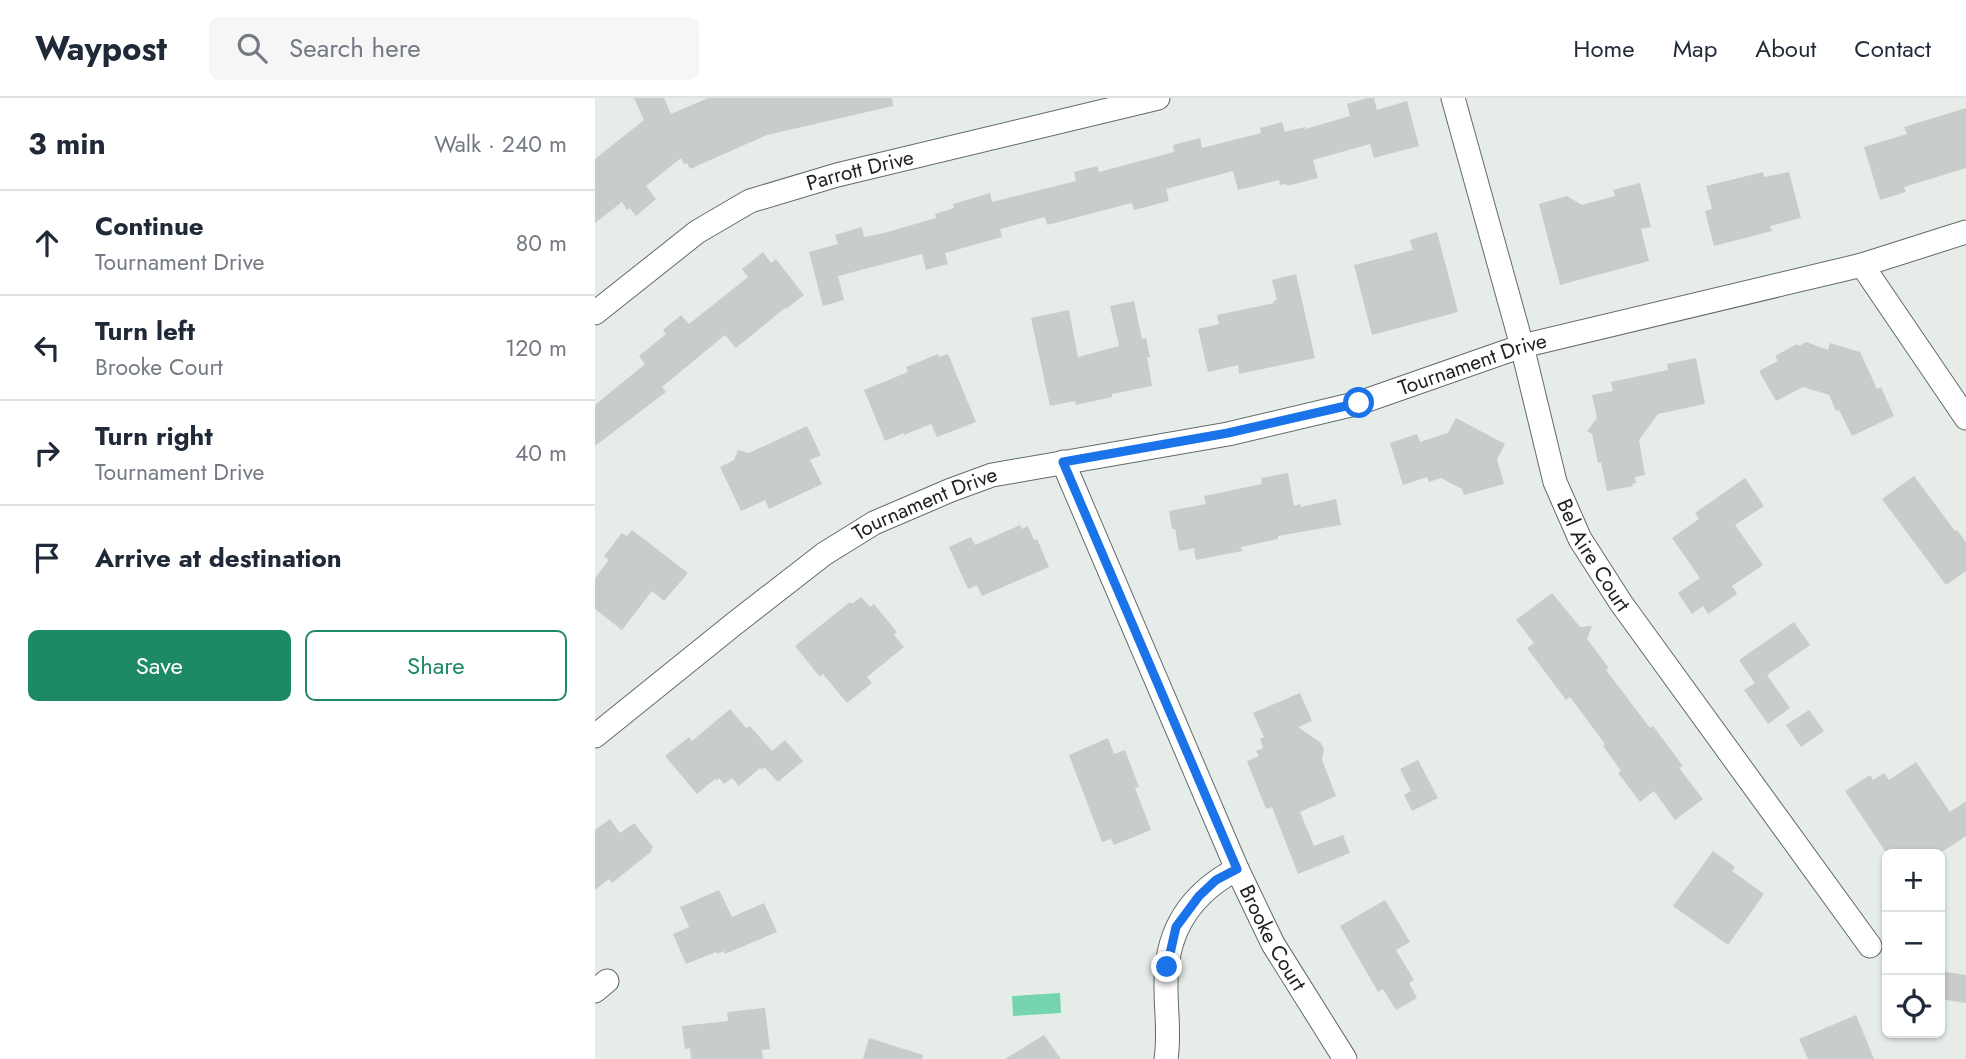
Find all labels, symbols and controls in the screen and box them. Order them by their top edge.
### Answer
search box [209,17,699,80]
text: Waypost [35,25,167,72]
icon: search [233,29,271,67]
text: Search here [289,29,421,67]
text: Home [1573,31,1635,66]
text: Map [1673,31,1717,66]
text: About [1755,31,1816,66]
text: Contact [1854,31,1931,66]
text: 3 min [28,122,106,165]
text: Walk · 240 m [434,127,567,161]
street label: Parrott Drive [803,142,917,198]
text: Continue [95,207,204,245]
icon: ahead [28,224,66,262]
text: 80 m [516,226,567,260]
text: Tournament Drive [95,245,264,279]
text: Turn left [95,312,195,350]
street label: Tournament Drive [1394,326,1550,403]
icon: left [28,329,66,367]
text: 120 m [505,331,567,365]
text: Brooke Court [95,350,223,384]
route start [1343,387,1374,418]
text: Turn right [95,417,213,455]
icon: right [28,434,66,472]
text: 40 m [515,436,567,470]
text: Tournament Drive [95,455,264,489]
street label: Tournament Drive [847,459,1002,548]
street label: Bel Aire Court [1549,494,1638,618]
icon: arrive [28,539,66,577]
text: Arrive at destination [95,539,342,577]
button: Save [28,630,291,701]
button: Share [305,630,567,701]
map controls [1882,849,1945,1038]
button: + [1882,849,1945,912]
street label: Brooke Court [1232,880,1314,997]
button: − [1882,912,1945,975]
route end [1151,951,1182,982]
button: locate [1882,975,1945,1038]

